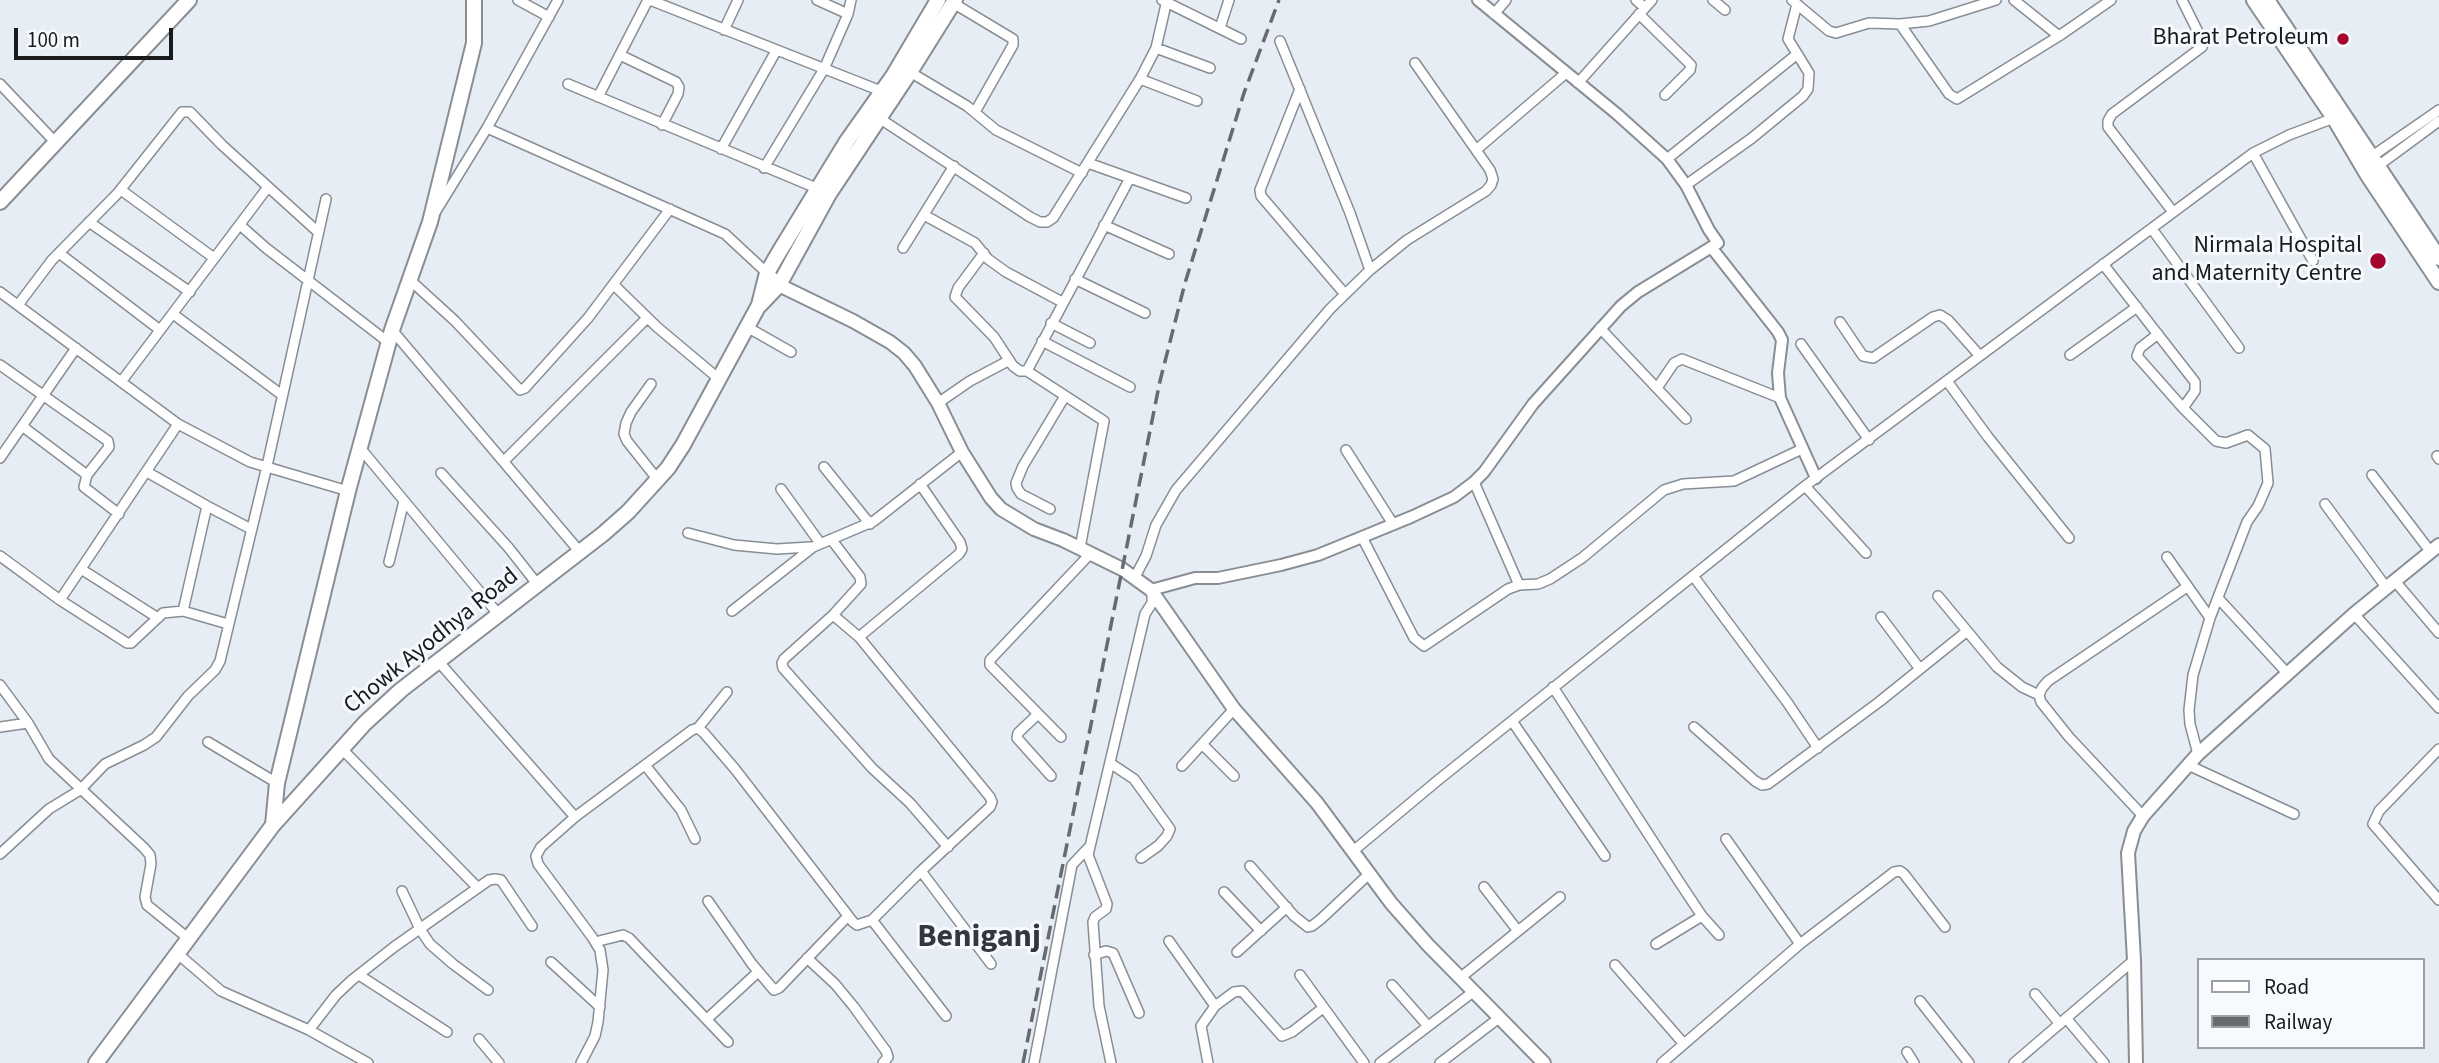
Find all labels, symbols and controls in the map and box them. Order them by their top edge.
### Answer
scale bar [18,14,177,58]
text: 100 m [27,25,80,55]
place label: Bharat Petroleum [2152,25,2329,53]
marker: Bharat Petroleum [2335,31,2351,47]
place label: Nirmala Hospital and Maternity Centre [2151,233,2362,289]
marker: Nirmala Hospital and Maternity Centre [2368,251,2388,271]
street label: Chowk Ayodhya Road [339,563,525,721]
district label: Beniganj [917,920,1041,958]
legend [2198,958,2425,1049]
text: Road [2264,972,2309,1002]
text: Railway [2264,1007,2332,1037]

